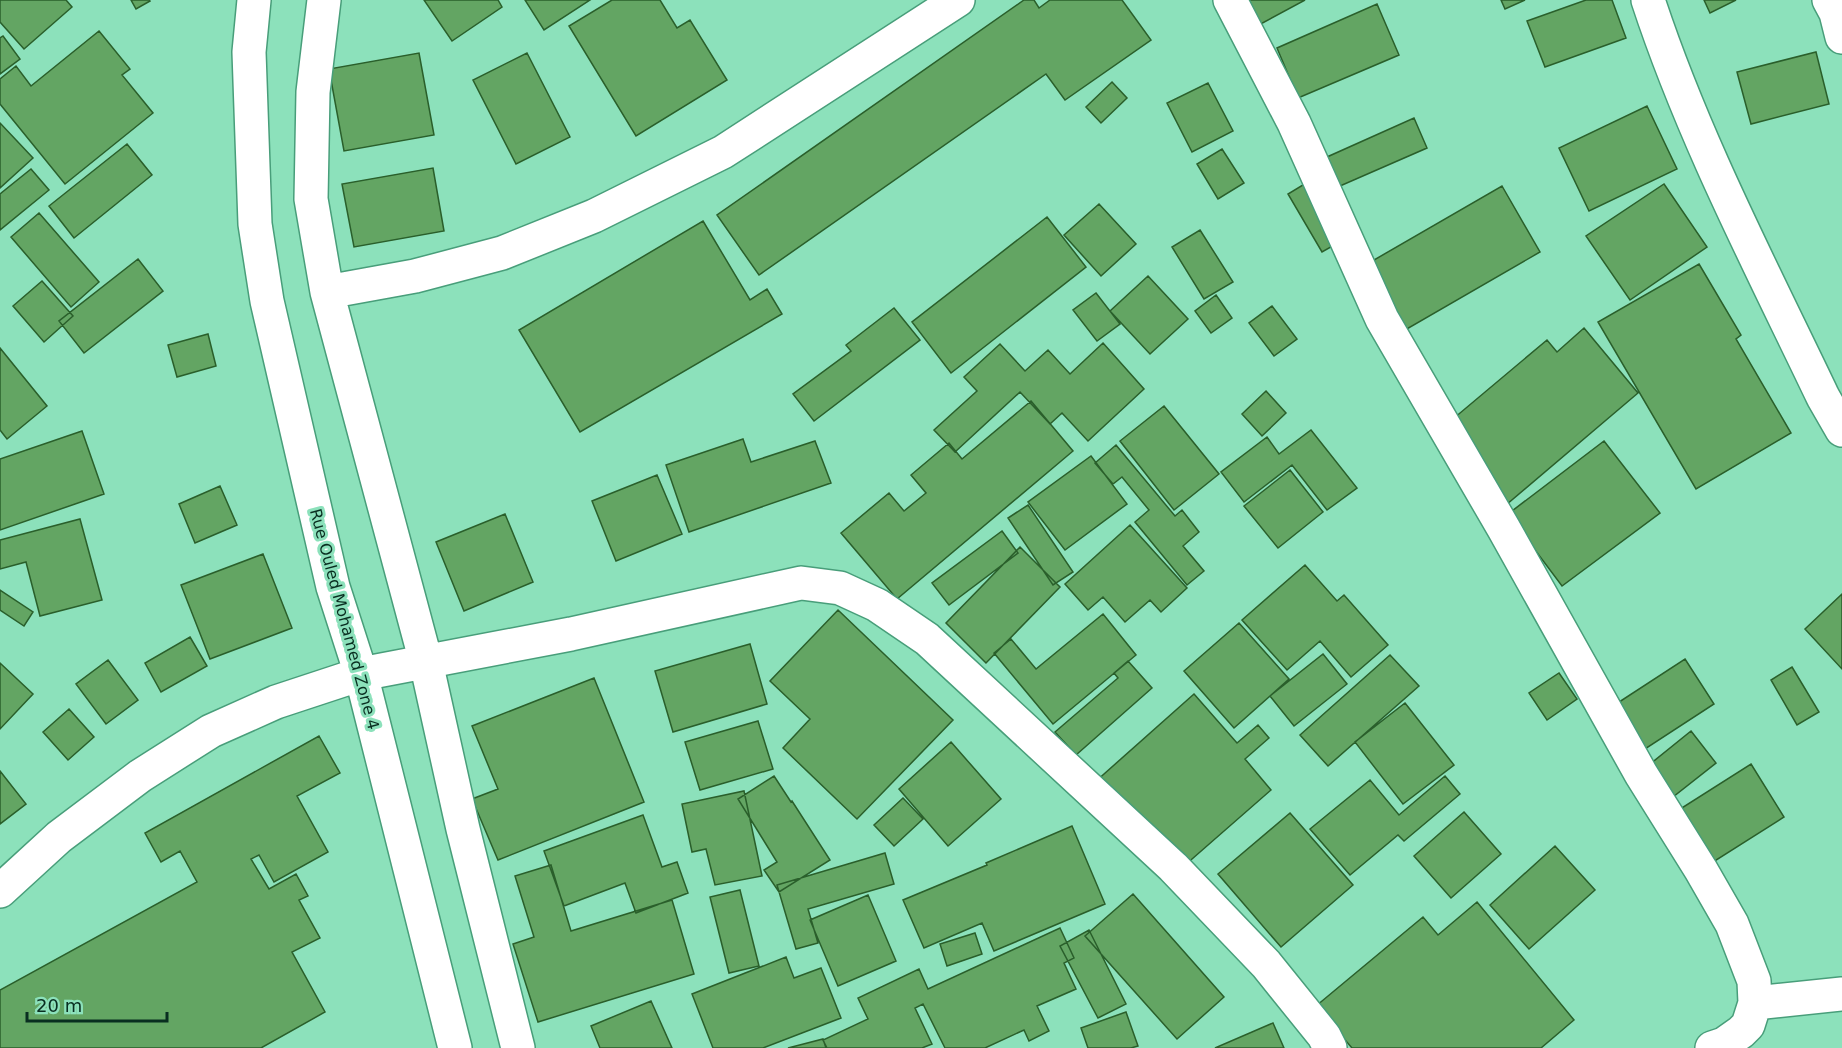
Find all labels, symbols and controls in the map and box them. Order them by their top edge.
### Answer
street label: Rue Ouled Mohamed Zone 4 [306,507,383,732]
scale bar [27,985,166,1023]
text: 20 m [36,995,82,1016]

